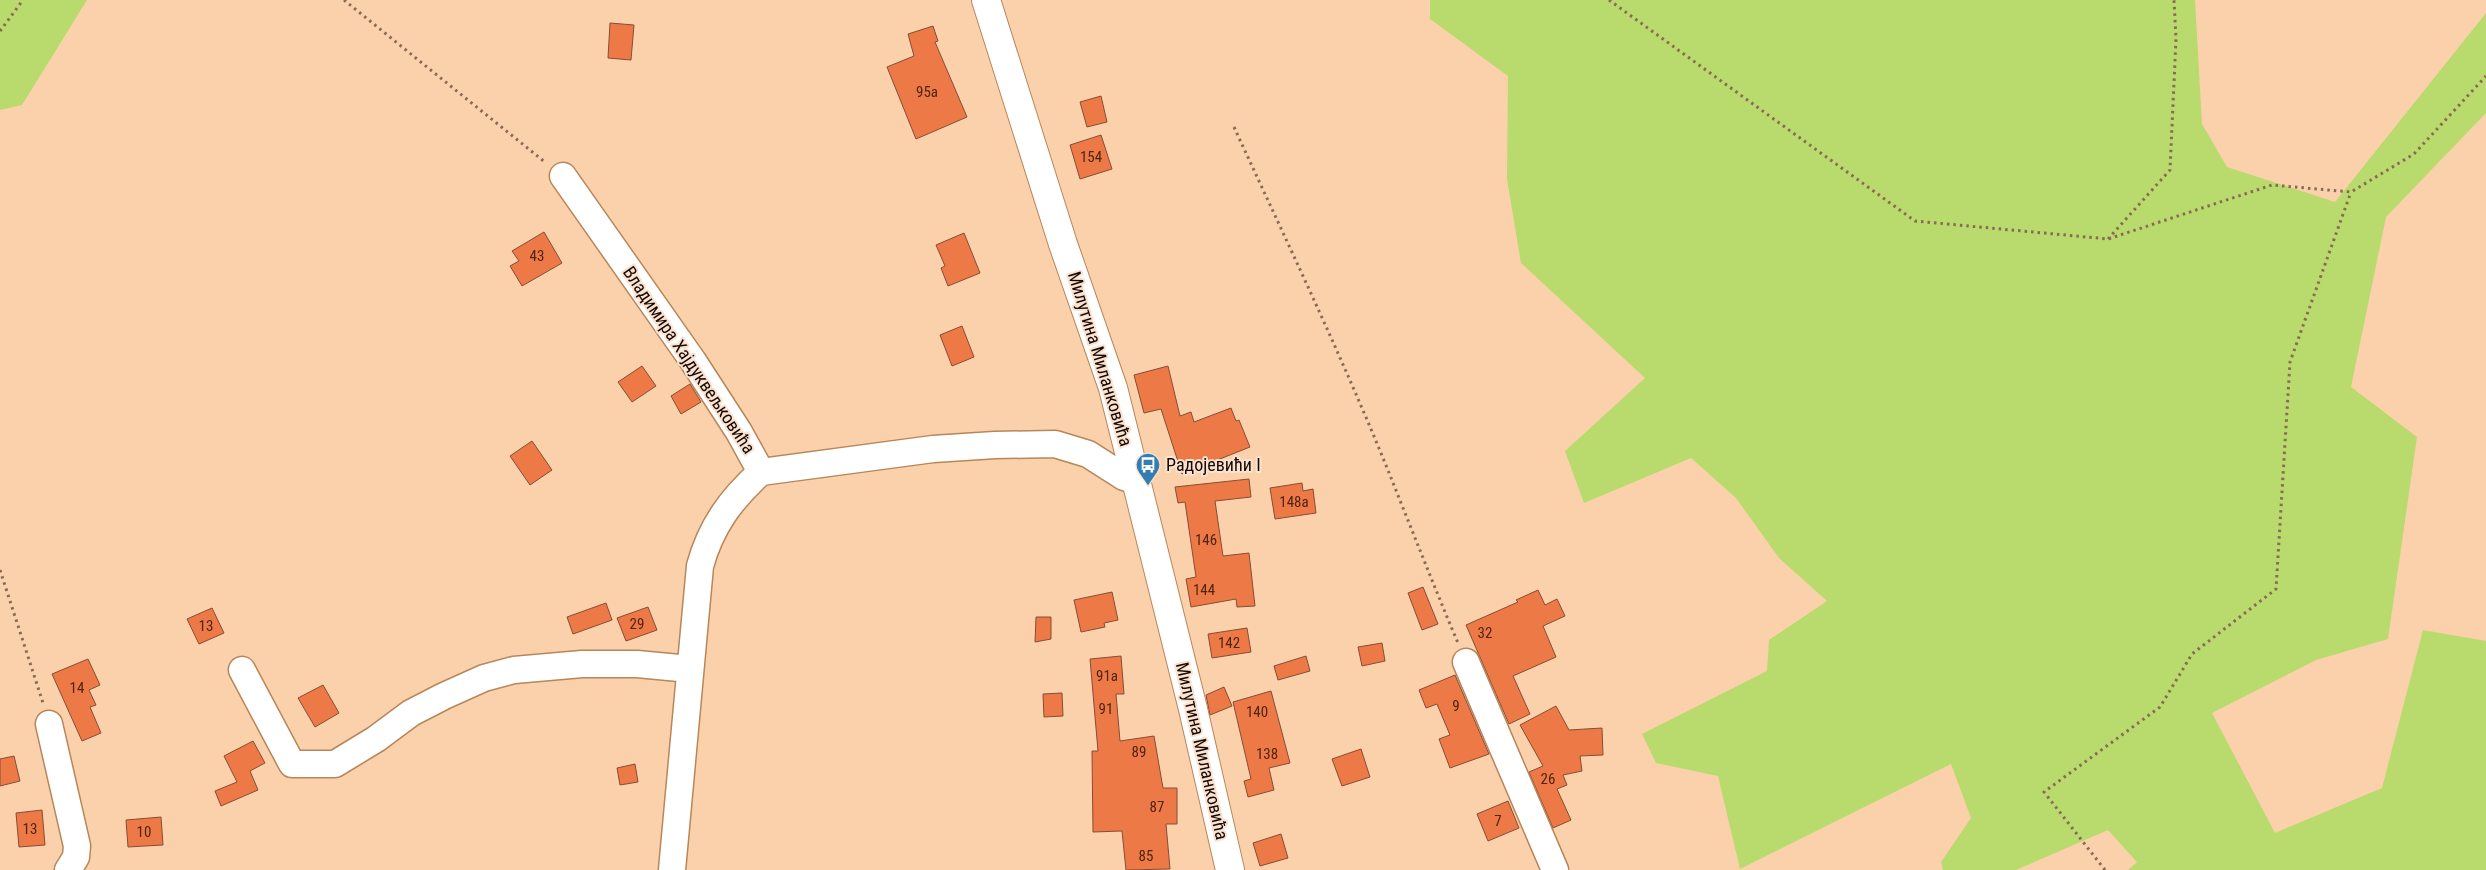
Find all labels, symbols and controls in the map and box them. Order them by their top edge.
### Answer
house number: 95a [916,83,938,101]
house number: 154 [1080,148,1102,166]
house number: 43 [530,247,544,265]
street label: Владимира Хајдуквељковића [619,262,760,457]
street label: Милутина Миланковића [1064,269,1137,449]
bus stop icon: Радојевићи I [1135,452,1161,486]
place label: Радојевићи I [1166,454,1261,475]
house number: 148a [1279,493,1309,511]
house number: 146 [1195,531,1217,549]
house number: 144 [1193,581,1215,599]
house number: 29 [630,615,644,633]
house number: 13 [199,617,213,635]
house number: 32 [1478,624,1492,642]
house number: 142 [1218,634,1240,652]
street label: Милутина Миланковића [1172,660,1233,842]
house number: 91a [1096,667,1118,685]
house number: 14 [70,679,84,697]
house number: 9 [1452,697,1460,715]
house number: 91 [1099,700,1113,718]
house number: 140 [1246,703,1268,721]
house number: 89 [1132,743,1146,761]
house number: 138 [1256,745,1278,763]
house number: 26 [1541,770,1555,788]
house number: 87 [1150,798,1164,816]
house number: 7 [1494,812,1502,830]
house number: 13 [23,820,37,838]
house number: 10 [137,823,151,841]
house number: 85 [1139,847,1153,865]

